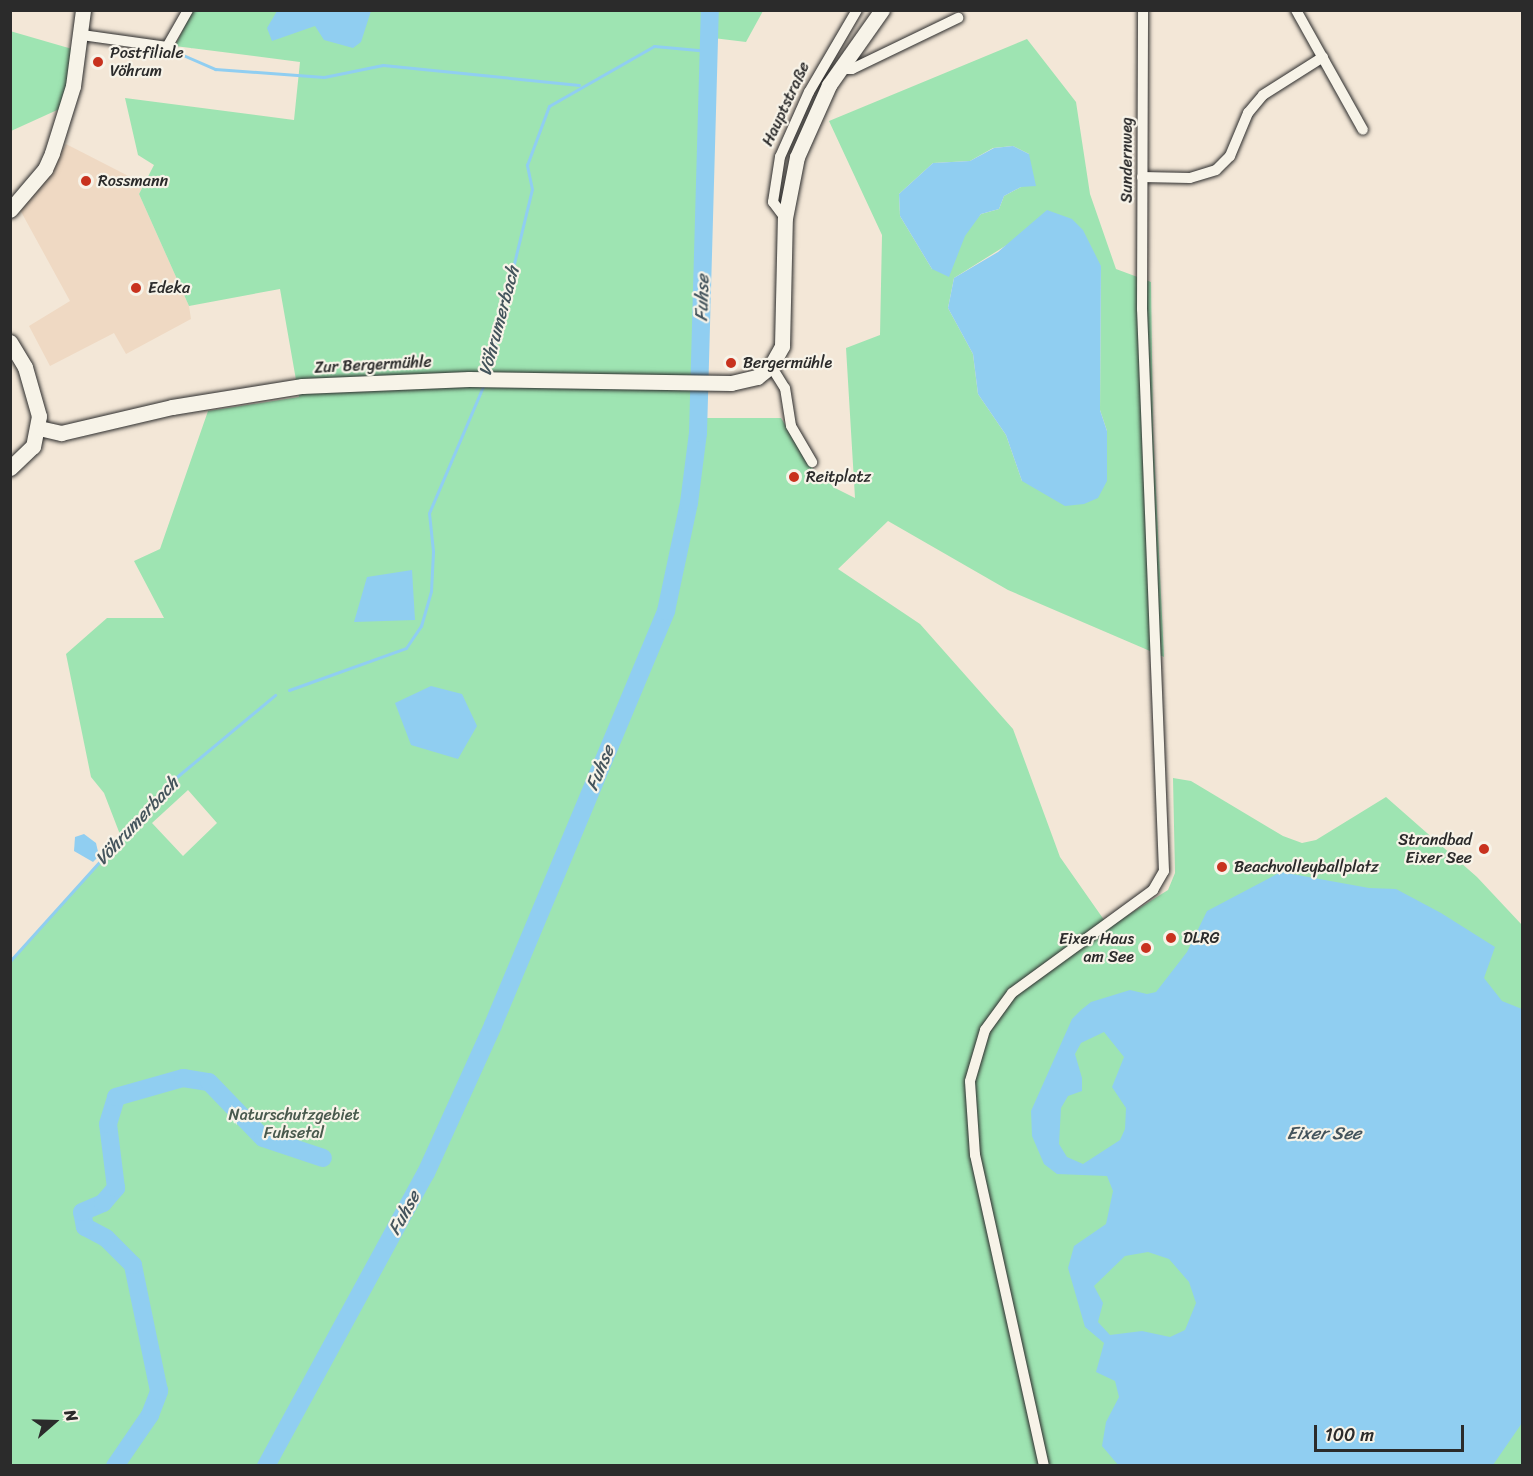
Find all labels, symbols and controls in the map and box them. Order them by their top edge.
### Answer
place label: Postfiliale Vöhrum [110,43,184,81]
marker: Postfiliale Vöhrum [91,55,105,69]
street label: Hauptstraße [758,59,814,149]
street label: Sundernweg [1117,117,1137,203]
place label: Rossmann [98,171,168,191]
marker: Rossmann [79,174,93,188]
water label: Vöhrumerbach [474,264,524,378]
water label: Fuhse [690,274,714,322]
place label: Edeka [148,278,190,298]
marker: Edeka [129,281,143,295]
street label: Zur Bergermühle [314,352,432,378]
place label: Bergermühle [743,353,832,373]
marker: Bergermühle [724,356,738,370]
place label: Reitplatz [806,467,871,487]
marker: Reitplatz [787,470,801,484]
water label: Fuhse [581,742,619,794]
water label: Vöhrumerbach [91,773,183,869]
place label: Strandbad Eixer See [1398,830,1472,868]
marker: Strandbad Eixer See [1477,842,1491,856]
place label: Beachvolleyballplatz [1234,857,1379,877]
marker: Beachvolleyballplatz [1215,860,1229,874]
place label: DLRG [1183,928,1219,948]
place label: Eixer Haus am See [1058,929,1134,967]
marker: DLRG [1164,931,1178,945]
marker: Eixer Haus am See [1139,941,1153,955]
park label: Naturschutzgebiet Fuhsetal [229,1105,359,1143]
water label: Eixer See [1286,1122,1362,1144]
water label: Fuhse [383,1187,425,1239]
north arrow [24,1392,84,1452]
text: N [56,1406,87,1426]
scale bar [1317,1413,1467,1451]
text: 100 m [1325,1419,1374,1451]

